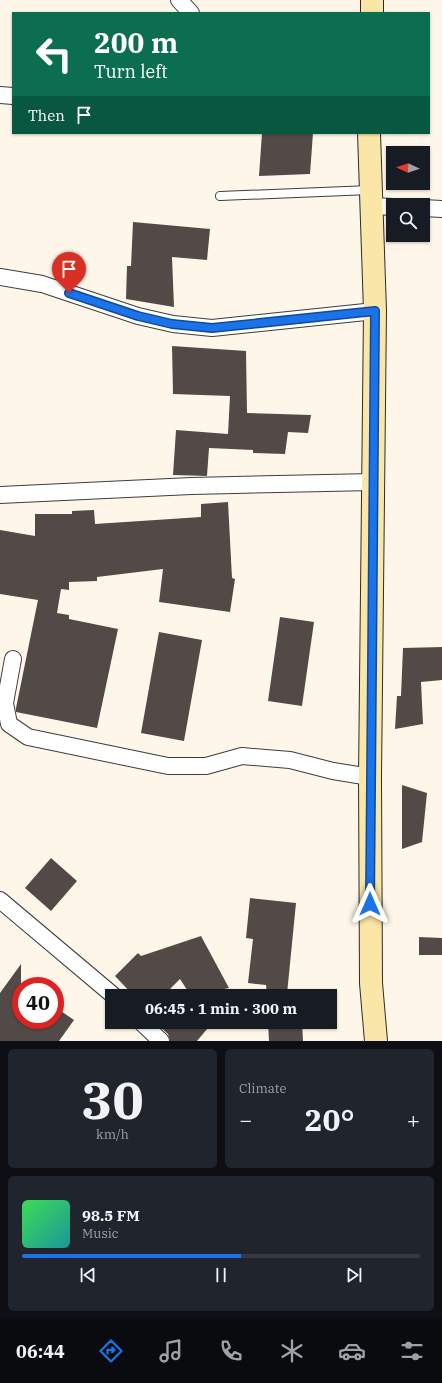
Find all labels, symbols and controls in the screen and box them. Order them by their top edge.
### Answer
text: 200 m [94,24,178,61]
icon: left [28,28,80,80]
text: Turn left [94,60,168,83]
icon: arrive [73,104,95,126]
text: Then [28,106,65,125]
north arrow [386,146,430,190]
map controls [386,146,430,242]
button: search [386,198,430,242]
pin [52,252,86,293]
icon: arrive [58,258,80,280]
position arrow [349,883,391,925]
speed limit sign: 40 [12,977,64,1029]
text: 06:45 · 1 min · 300 m [145,999,297,1018]
text: 30 [81,1066,144,1133]
text: Climate [239,1080,286,1097]
text: 20° [304,1100,355,1139]
text: − [239,1105,252,1134]
text: + [407,1105,420,1134]
text: km/h [96,1126,129,1143]
text: 98.5 FM [82,1206,140,1225]
text: Music [82,1225,119,1242]
icon: previous [77,1264,99,1286]
icon: pause [210,1264,232,1286]
icon: next [343,1264,365,1286]
icon: directions [97,1337,125,1365]
icon: music [157,1337,185,1365]
icon: phone [217,1337,245,1365]
icon: climate [278,1337,306,1365]
icon: car [338,1337,366,1365]
icon: filters [398,1337,426,1365]
text: 06:44 [16,1340,65,1363]

